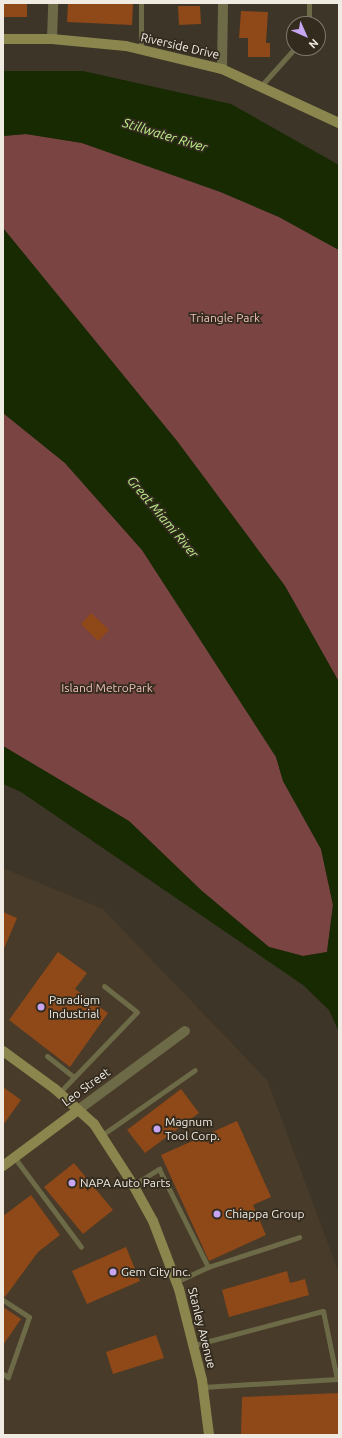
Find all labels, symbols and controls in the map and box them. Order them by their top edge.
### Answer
north arrow [286,16,326,56]
street label: Riverside Drive [139,30,221,62]
text: N [307,37,321,51]
water label: Stillwater River [121,115,209,155]
park label: Triangle Park [190,311,260,325]
water label: Great Miami River [124,473,202,561]
park label: Island MetroPark [61,681,153,695]
place label: Paradigm Industrial [49,993,100,1021]
marker: Paradigm Industrial [36,1002,46,1012]
street label: Leo Street [59,1065,113,1109]
place label: Magnum Tool Corp. [165,1115,220,1143]
marker: Magnum Tool Corp. [152,1124,162,1134]
place label: NAPA Auto Parts [80,1176,170,1190]
marker: NAPA Auto Parts [67,1178,77,1188]
place label: Chiappa Group [225,1207,305,1221]
marker: Chiappa Group [212,1209,222,1219]
place label: Gem City Inc. [121,1265,191,1279]
marker: Gem City Inc. [108,1267,118,1277]
street label: Stanley Avenue [185,1286,219,1370]

